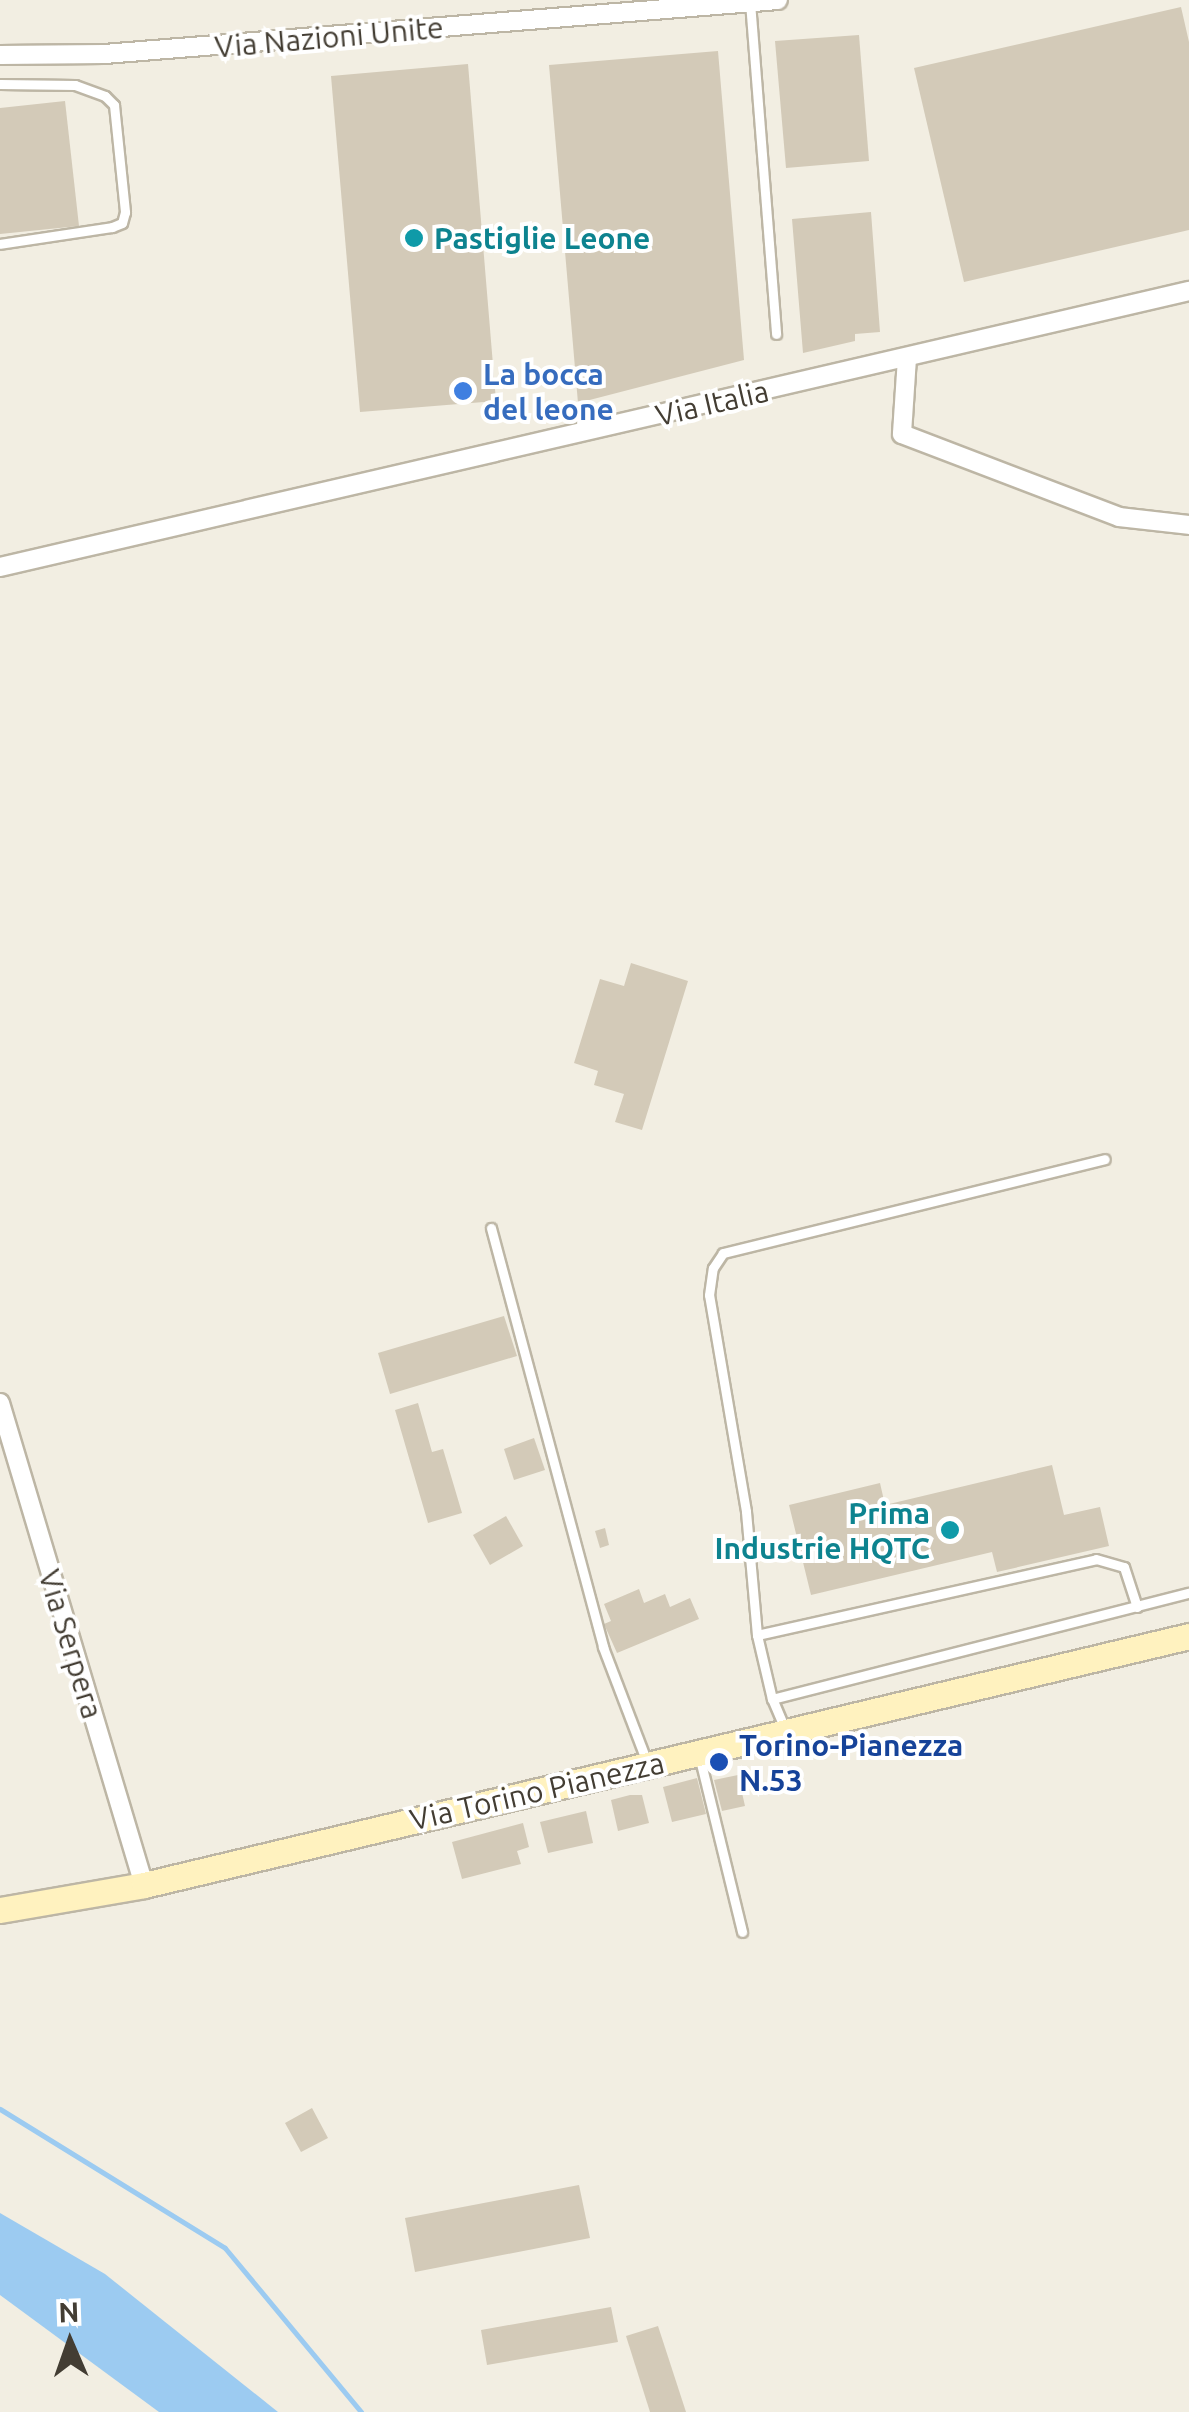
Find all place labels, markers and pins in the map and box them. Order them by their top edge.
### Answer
place label: Pastiglie Leone [434,220,650,256]
marker: Pastiglie Leone [403,227,425,249]
place label: La bocca del leone [483,356,614,426]
marker: La bocca del leone [452,380,474,402]
place label: Prima Industrie HQTC [715,1495,930,1566]
marker: Prima Industrie HQTC [939,1519,961,1541]
place label: Torino-Pianezza N.53 [739,1727,963,1798]
marker: Torino-Pianezza N.53 [708,1751,730,1773]

